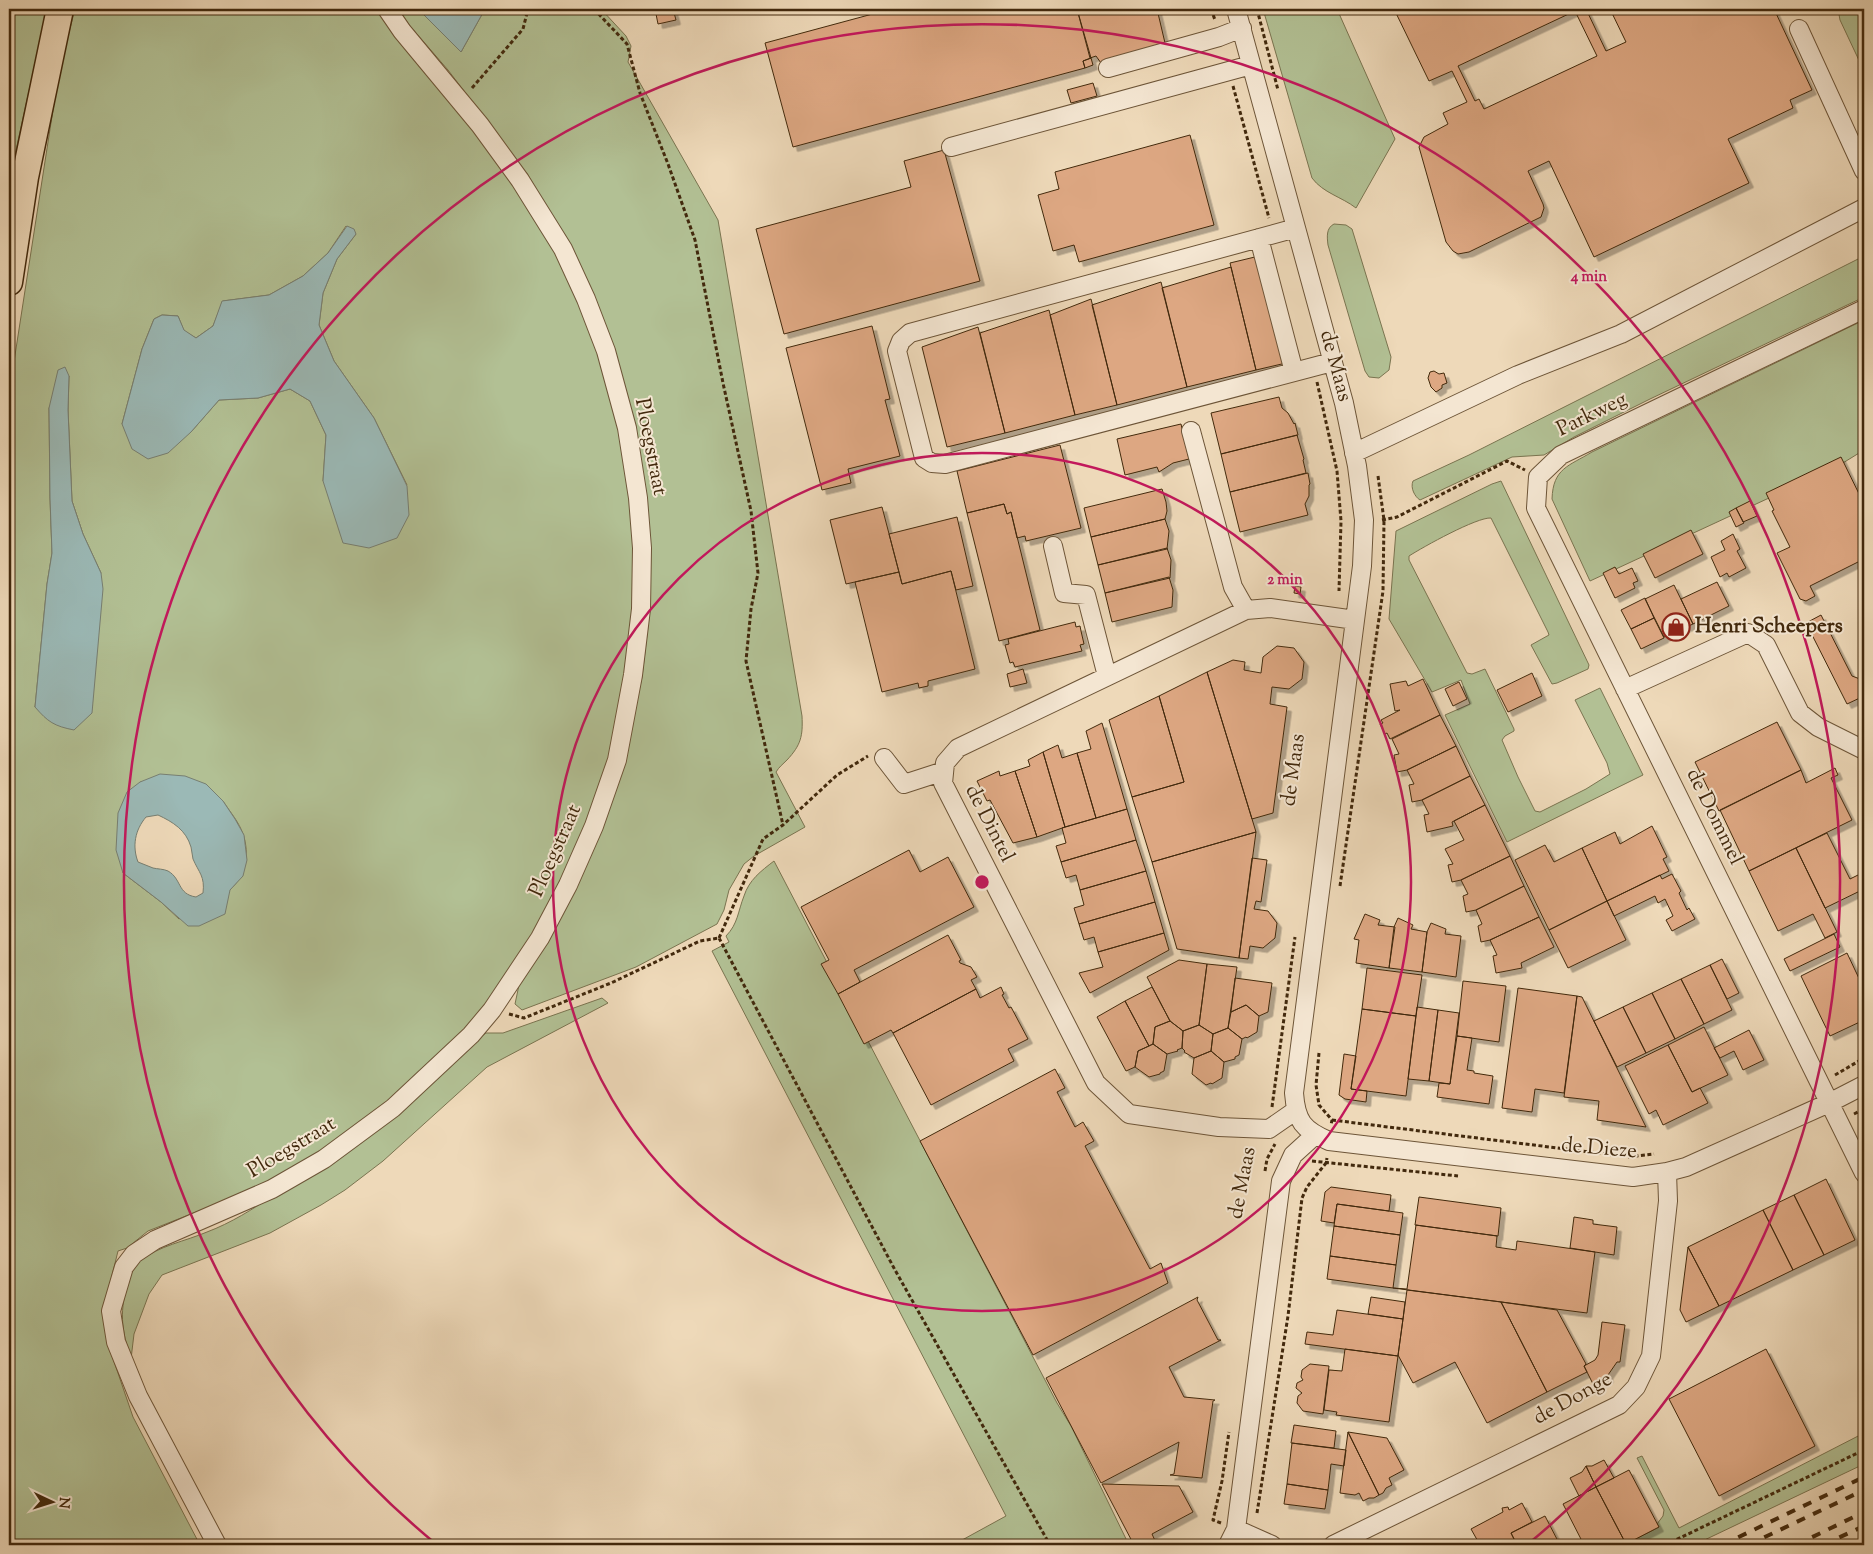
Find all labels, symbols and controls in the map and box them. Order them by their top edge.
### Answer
text: 4 min [1570,267,1607,288]
street label: de Maas [1311,327,1359,405]
street label: Parkweg [1552,385,1632,445]
street label: Ploegstraat [626,396,674,498]
text: 2 min [1267,570,1303,591]
shop icon: Henri Scheepers [1661,612,1691,642]
place label: Henri Scheepers [1695,612,1843,642]
street label: de Maas [1274,732,1314,808]
street label: de Dommel [1678,764,1750,870]
street label: de Dintel [957,780,1021,868]
street label: Ploegstraat [522,800,590,902]
centre of rings [973,873,991,891]
street label: Ploegstraat [242,1110,342,1186]
street label: de Dieze [1560,1131,1638,1167]
street label: de Maas [1221,1144,1265,1222]
street label: de Donge [1528,1365,1618,1433]
north arrow [28,1476,78,1526]
text: N [53,1496,73,1509]

